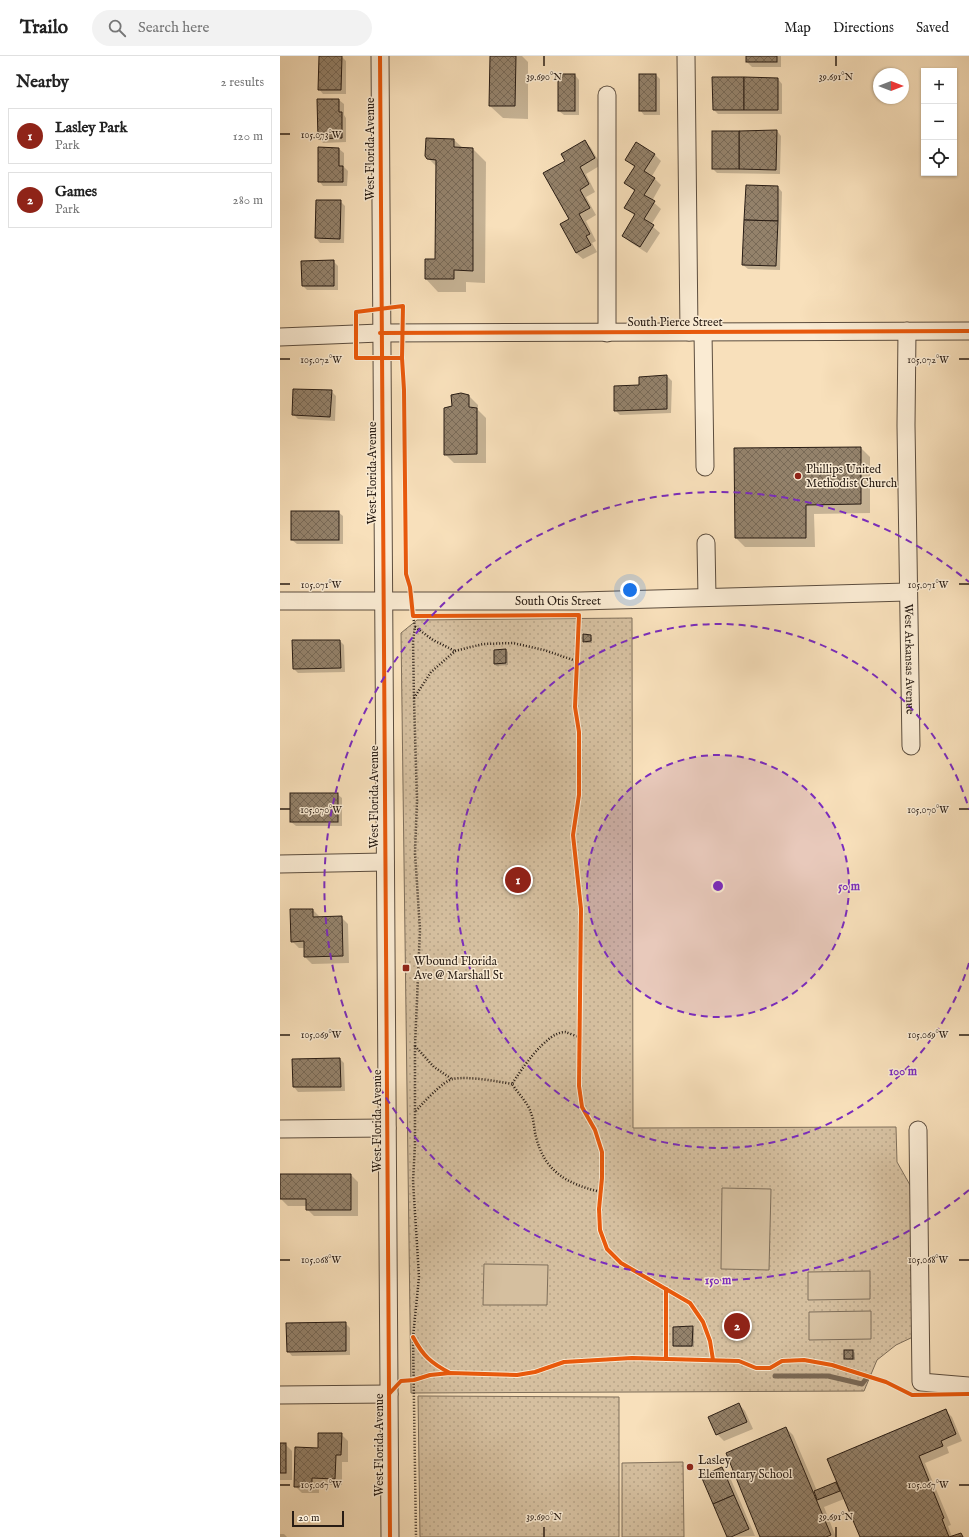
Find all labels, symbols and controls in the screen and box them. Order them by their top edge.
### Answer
search box [92,10,372,46]
text: Trailo [20,16,68,40]
icon: search [106,17,128,39]
text: Search here [138,18,209,37]
text: Map [784,19,811,37]
text: Directions [833,19,894,37]
text: Saved [916,19,949,37]
north arrow [873,68,909,104]
map controls [921,68,957,176]
button: + [921,68,957,104]
text: 39.690°N [526,71,562,84]
text: 39.691°N [819,71,854,84]
text: Nearby [16,72,69,93]
text: 2 results [220,74,264,91]
street label: West Florida Avenue [363,97,378,201]
button: − [921,104,957,140]
text: Lasley Park [55,118,128,137]
text: 1 [28,128,32,145]
text: 120 m [233,128,263,145]
text: 105.073°W [301,129,342,142]
text: Park [55,137,80,154]
button: locate [921,140,957,176]
text: Games [55,182,97,201]
text: 2 [27,192,33,209]
text: 280 m [233,192,263,209]
text: Park [55,201,80,218]
street label: South Pierce Street [627,315,723,330]
text: 105.072°W [300,354,342,367]
text: 105.072°W [907,354,949,367]
street label: West Florida Avenue [365,421,380,525]
place label: Phillips United Methodist Church [806,462,898,491]
marker: Phillips United Methodist Church [793,471,803,481]
text: 105.071°W [301,579,342,592]
text: 105.071°W [908,579,949,592]
your location [620,580,640,600]
street label: South Otis Street [515,593,601,609]
street label: West Arkansas Avenue [901,603,918,715]
street label: West Florida Avenue [367,745,382,849]
text: 105.070°W [300,804,342,817]
text: 105.070°W [907,804,949,817]
pin: 1 [505,865,531,895]
centre of rings [711,879,725,893]
text: 50 m [838,879,861,894]
place label: Wbound Florida Ave @ Marshall St [413,954,503,983]
marker: Wbound Florida Ave @ Marshall St [401,963,411,973]
text: 105.069°W [301,1029,342,1042]
text: 105.069°W [908,1029,949,1042]
text: 100 m [889,1064,918,1079]
street label: West Florida Avenue [370,1069,385,1173]
text: 105.068°W [301,1254,342,1267]
text: 105.068°W [908,1254,949,1267]
text: 150 m [705,1273,732,1288]
pin: 2 [724,1311,750,1341]
street label: West Florida Avenue [372,1393,387,1497]
place label: Lasley Elementary School [698,1453,793,1482]
marker: Lasley Elementary School [685,1462,695,1472]
text: 105.067°W [301,1479,342,1492]
text: 105.067°W [908,1479,949,1492]
scale bar [292,1509,344,1528]
text: 20 m [298,1511,319,1525]
text: 39.690°N [526,1511,562,1524]
text: 39.691°N [819,1511,854,1524]

